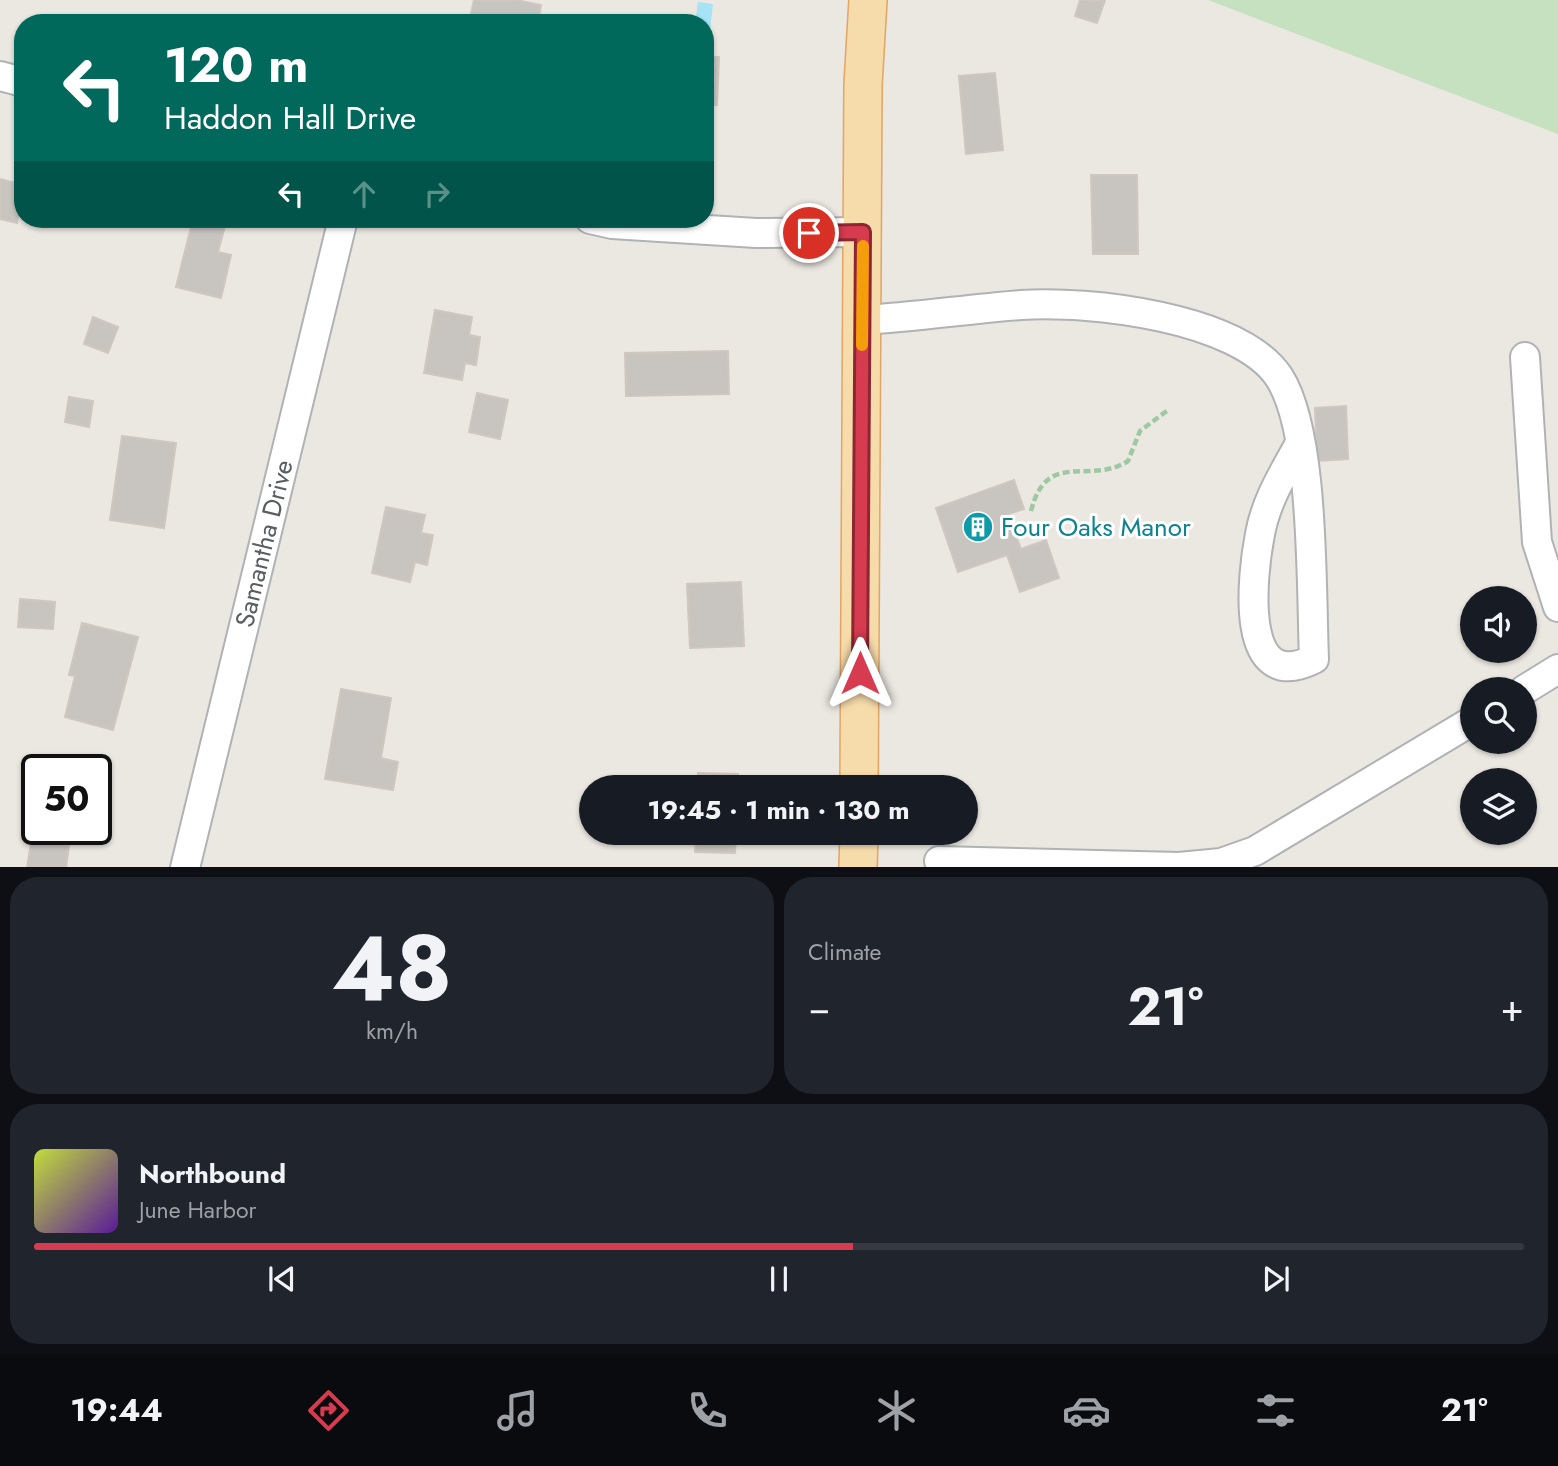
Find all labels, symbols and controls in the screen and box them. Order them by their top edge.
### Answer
text: 120 m [164,30,308,100]
icon: left [49,42,140,133]
text: Haddon Hall Drive [164,95,416,141]
icon: left [272,175,310,213]
icon: ahead [345,175,383,213]
icon: right [418,175,456,213]
pin [779,203,839,263]
icon: arrive [790,214,828,252]
street label: Samantha Drive [225,456,303,631]
place label: Four Oaks Manor [1001,508,1191,546]
building icon: Four Oaks Manor [961,510,995,544]
map controls [1460,586,1537,845]
button: sound [1460,586,1537,663]
position arrow [823,636,897,710]
button: search [1460,677,1537,754]
speed limit sign: 50 [21,754,112,845]
button: layers [1460,768,1537,845]
text: 19:45 · 1 min · 130 m [647,791,910,829]
text: 48 [332,903,452,1034]
text: Climate [808,935,881,969]
text: 21° [1128,969,1204,1045]
text: − [808,980,830,1035]
text: + [1501,980,1524,1035]
text: km/h [366,1014,418,1048]
text: Northbound [139,1155,286,1193]
text: June Harbor [139,1193,256,1227]
icon: previous [263,1260,301,1298]
icon: pause [760,1260,798,1298]
icon: next [1257,1260,1295,1298]
icon: directions [304,1386,353,1435]
icon: music [493,1386,542,1435]
icon: phone [683,1386,732,1435]
icon: climate [872,1386,921,1435]
icon: car [1062,1386,1111,1435]
icon: filters [1251,1386,1300,1435]
text: 19:44 [70,1387,163,1433]
text: 21° [1441,1387,1488,1433]

